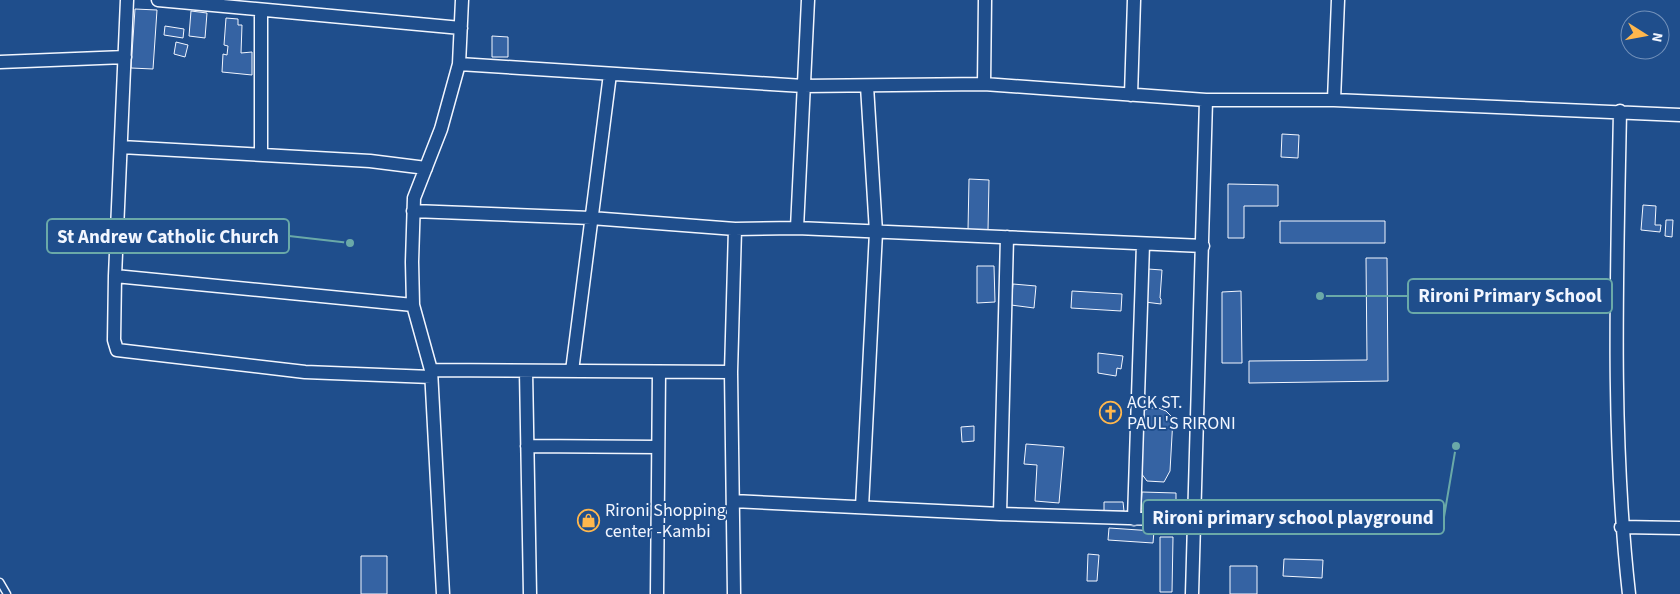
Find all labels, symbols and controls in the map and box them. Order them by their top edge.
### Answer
north arrow [1620,10,1670,60]
text: N [1646,31,1667,44]
callout: St Andrew Catholic Church [47,219,289,253]
text: St Andrew Catholic Church [57,224,279,251]
callout: Rironi Primary School [1408,279,1612,313]
text: Rironi Primary School [1418,283,1602,310]
place label: ACK ST. PAUL'S RIRONI [1127,390,1236,436]
church icon: ACK ST. PAUL'S RIRONI [1099,400,1123,424]
place label: Rironi Shopping center -Kambi [605,498,726,544]
callout: Rironi primary school playground [1143,500,1444,534]
text: Rironi primary school playground [1152,505,1434,532]
shop icon: Rironi Shopping center -Kambi [577,508,601,532]

